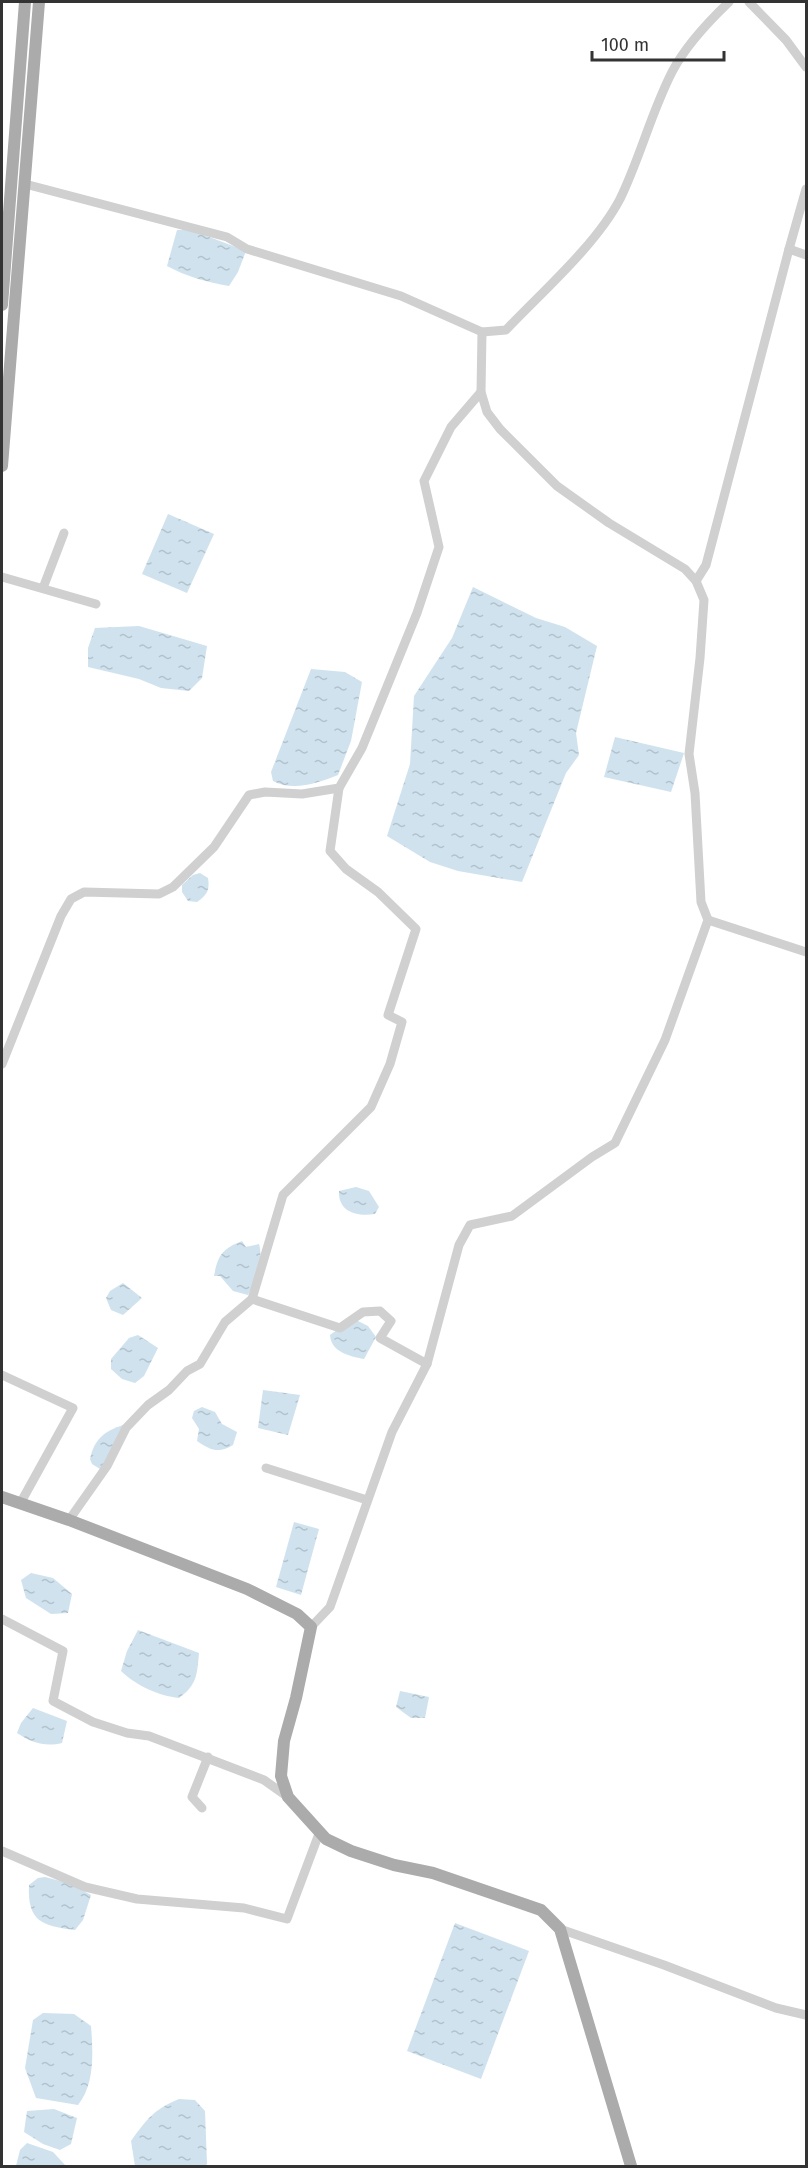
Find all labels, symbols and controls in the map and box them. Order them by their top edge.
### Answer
scale bar [592,24,724,62]
text: 100 m [601,34,649,56]

